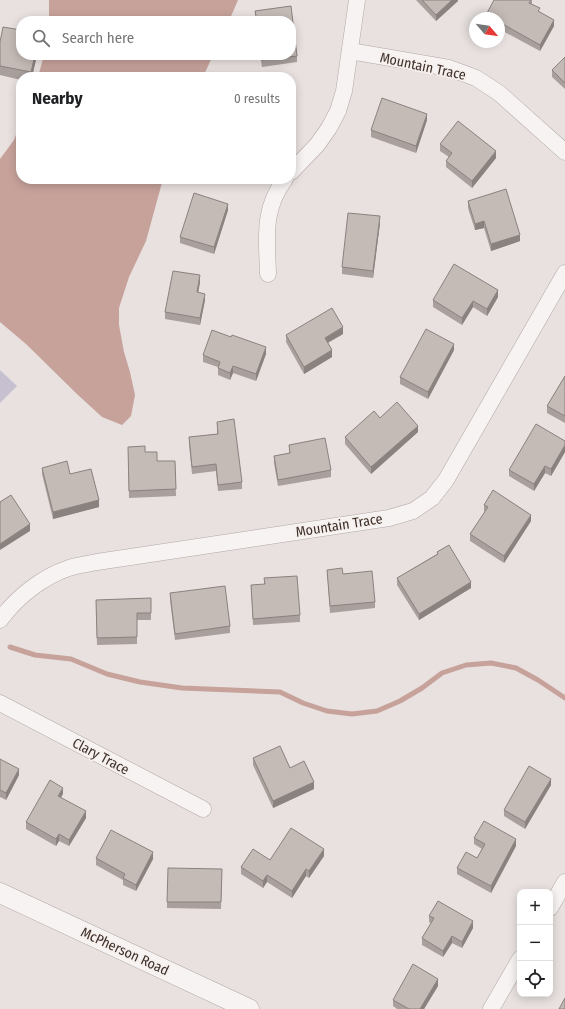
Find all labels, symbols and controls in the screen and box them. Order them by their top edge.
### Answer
north arrow [469,12,505,48]
search box [16,16,296,60]
icon: search [30,27,52,49]
text: Search here [62,29,134,47]
street label: Mountain Trace [378,49,468,84]
text: Nearby [32,88,83,109]
text: 0 results [234,91,280,106]
street label: Mountain Trace [294,510,384,541]
street label: Clary Trace [69,734,132,779]
map controls [517,889,553,997]
button: + [517,889,553,925]
street label: McPherson Road [78,924,171,979]
button: − [517,925,553,961]
button: locate [517,961,553,997]

